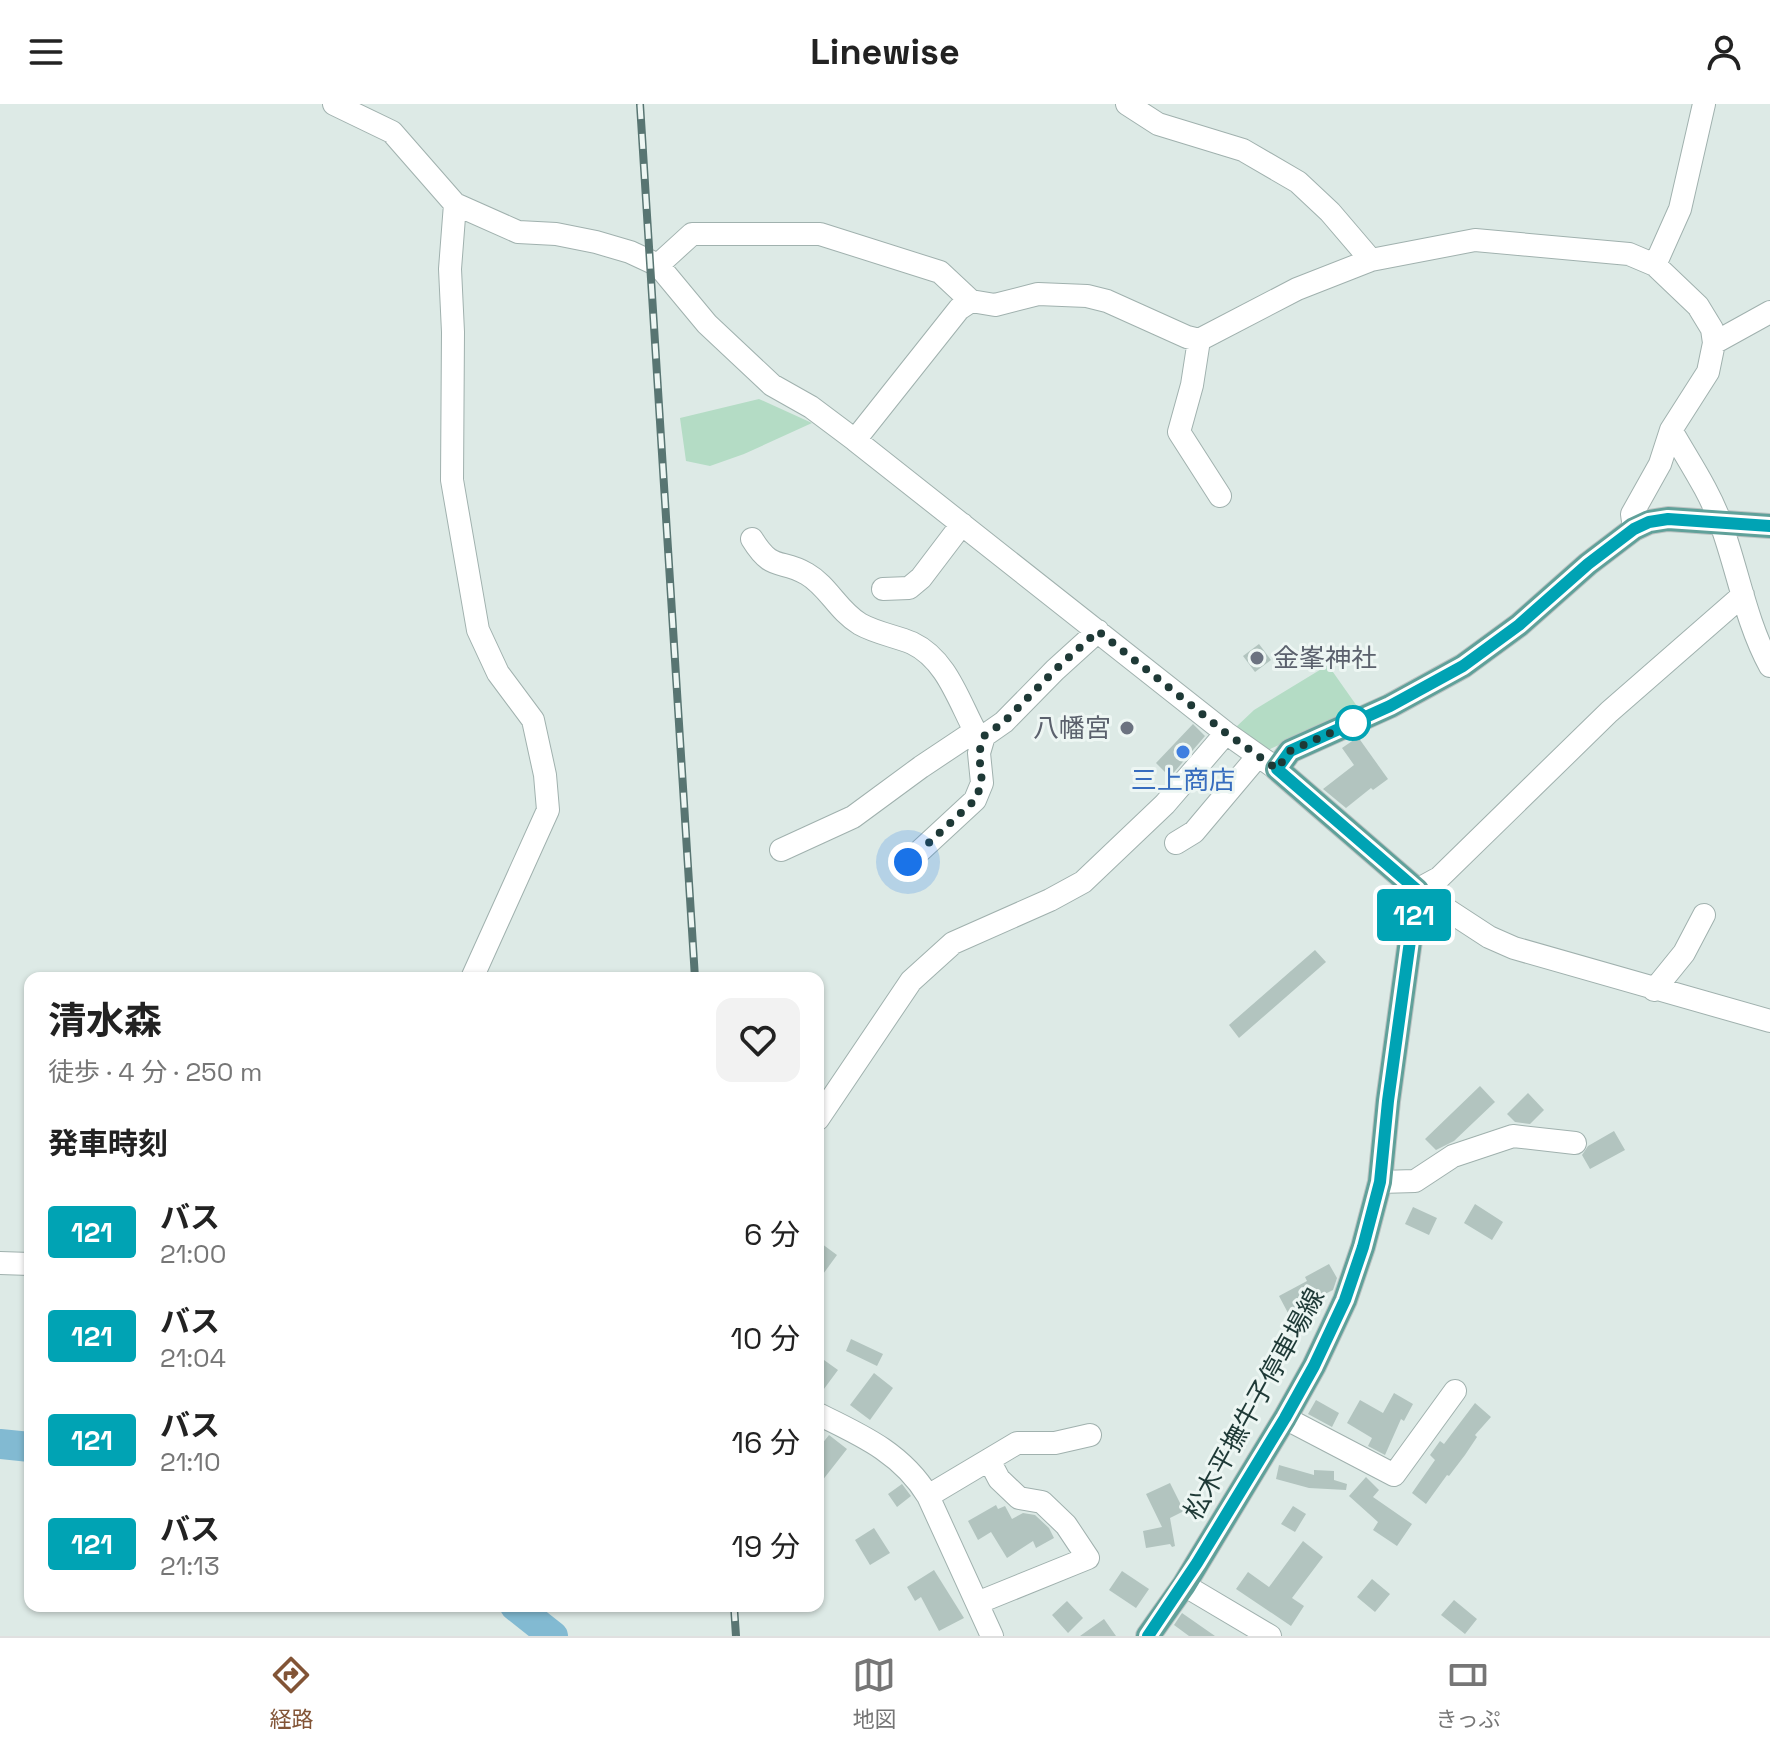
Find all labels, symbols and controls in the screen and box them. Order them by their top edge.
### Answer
text: Linewise [810,29,960,75]
icon: menu [24,30,68,74]
icon: person [1702,30,1746,74]
place label: 金峯神社 [1273,641,1377,675]
marker: 金峯神社 [1248,649,1266,667]
unlabelled marker [1336,706,1370,740]
place label: 八幡宮 [1033,711,1111,745]
marker: 八幡宮 [1118,719,1136,737]
marker: 三上商店 [1174,743,1192,761]
place label: 三上商店 [1131,763,1235,797]
your location [888,842,928,882]
line badge: 121 [1368,889,1460,941]
text: 121 [1393,897,1435,933]
text: 清水森 [48,997,162,1045]
button: heart [716,998,800,1082]
text: 徒歩 · 4 分 · 250 m [48,1055,262,1089]
text: 発車時刻 [48,1124,168,1163]
text: バス [160,1198,220,1237]
text: 121 [71,1214,113,1250]
text: 6 分 [744,1215,800,1254]
text: 21:00 [160,1237,226,1271]
street label: 松木平撫牛子停車場線 [1176,1282,1332,1526]
text: バス [160,1302,220,1341]
text: 121 [71,1318,113,1354]
text: 10 分 [731,1319,800,1358]
text: 21:04 [160,1341,226,1375]
text: バス [160,1406,220,1445]
text: 121 [71,1422,113,1458]
text: 16 分 [731,1423,800,1462]
text: 21:10 [160,1445,221,1479]
text: バス [160,1510,220,1549]
text: 121 [71,1526,113,1562]
text: 19 分 [731,1527,800,1566]
text: 21:13 [160,1549,220,1583]
tab: 経路 [269,1653,313,1733]
tab: 地図 [852,1653,896,1733]
tab: きっぷ [1435,1653,1501,1733]

